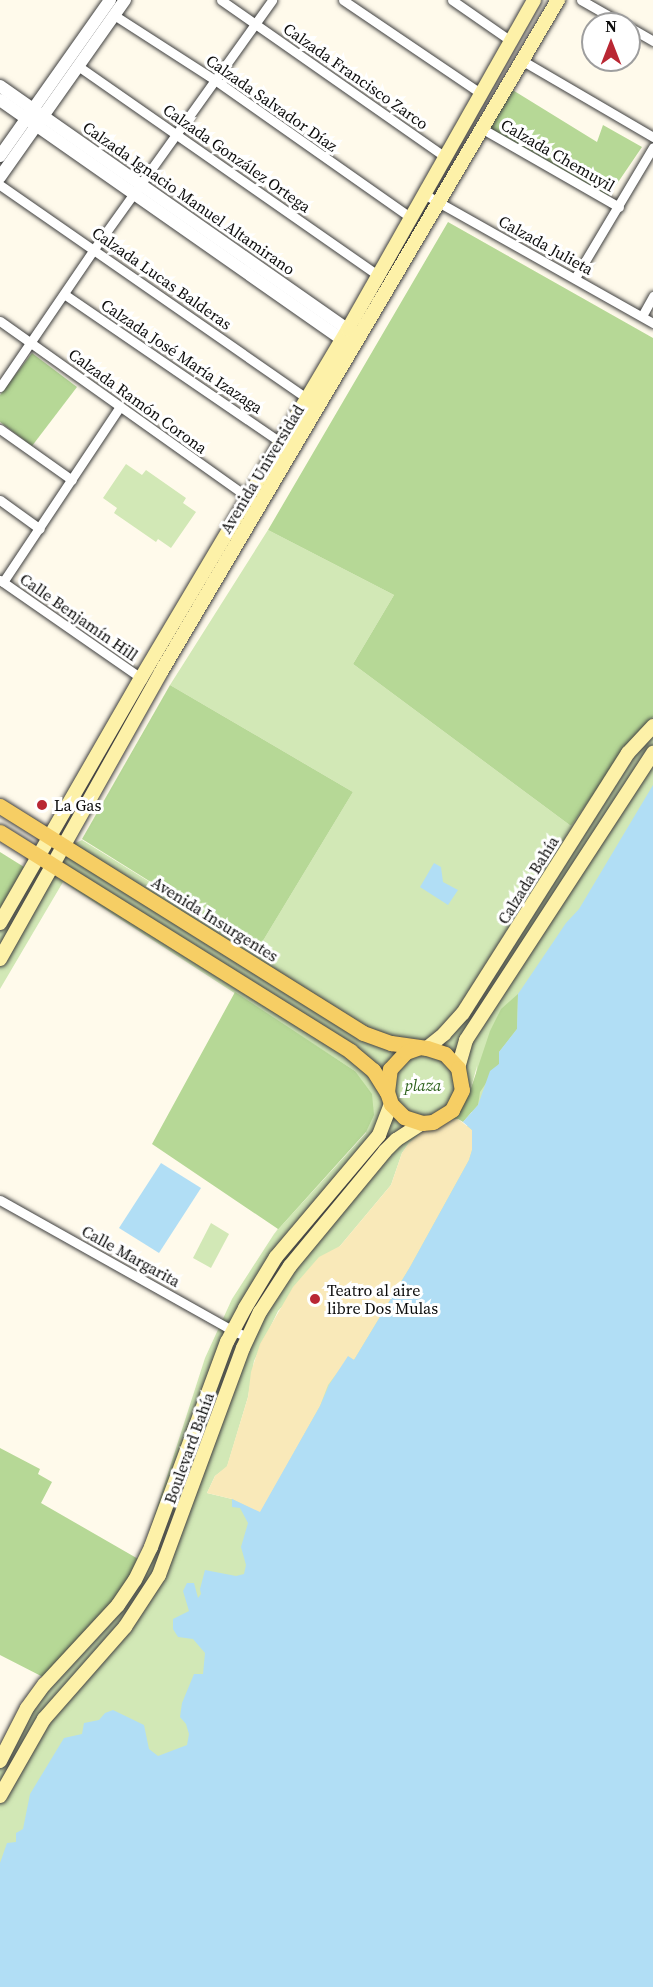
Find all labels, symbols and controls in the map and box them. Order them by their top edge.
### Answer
north arrow [581,12,641,72]
text: N [605,15,617,37]
street label: Calzada Francisco Zarco [280,19,432,133]
street label: Calzada Salvador Díaz [203,50,341,156]
street label: Calzada González Ortega [159,100,315,216]
street label: Calzada Chemuyil [498,115,618,195]
street label: Calzada Ignacio Manuel Altamirano [79,117,299,279]
street label: Calzada Julieta [495,211,597,279]
street label: Calzada Lucas Balderas [88,223,236,333]
street label: Calzada José María Izazaga [98,295,266,417]
street label: Calzada Ramón Corona [65,344,211,458]
street label: Avenida Universidad [216,401,308,537]
street label: Calle Benjamín Hill [16,569,142,665]
place label: La Gas [54,795,101,815]
marker: La Gas [35,798,49,812]
street label: Calzada Bahía [493,833,563,927]
street label: Avenida Insurgentes [148,872,282,966]
park label: plaza [405,1075,441,1095]
street label: Calle Margarita [79,1221,183,1291]
place label: Teatro al aire libre Dos Mulas [327,1280,438,1318]
marker: Teatro al aire libre Dos Mulas [308,1292,322,1306]
street label: Boulevard Bahía [160,1390,218,1506]

